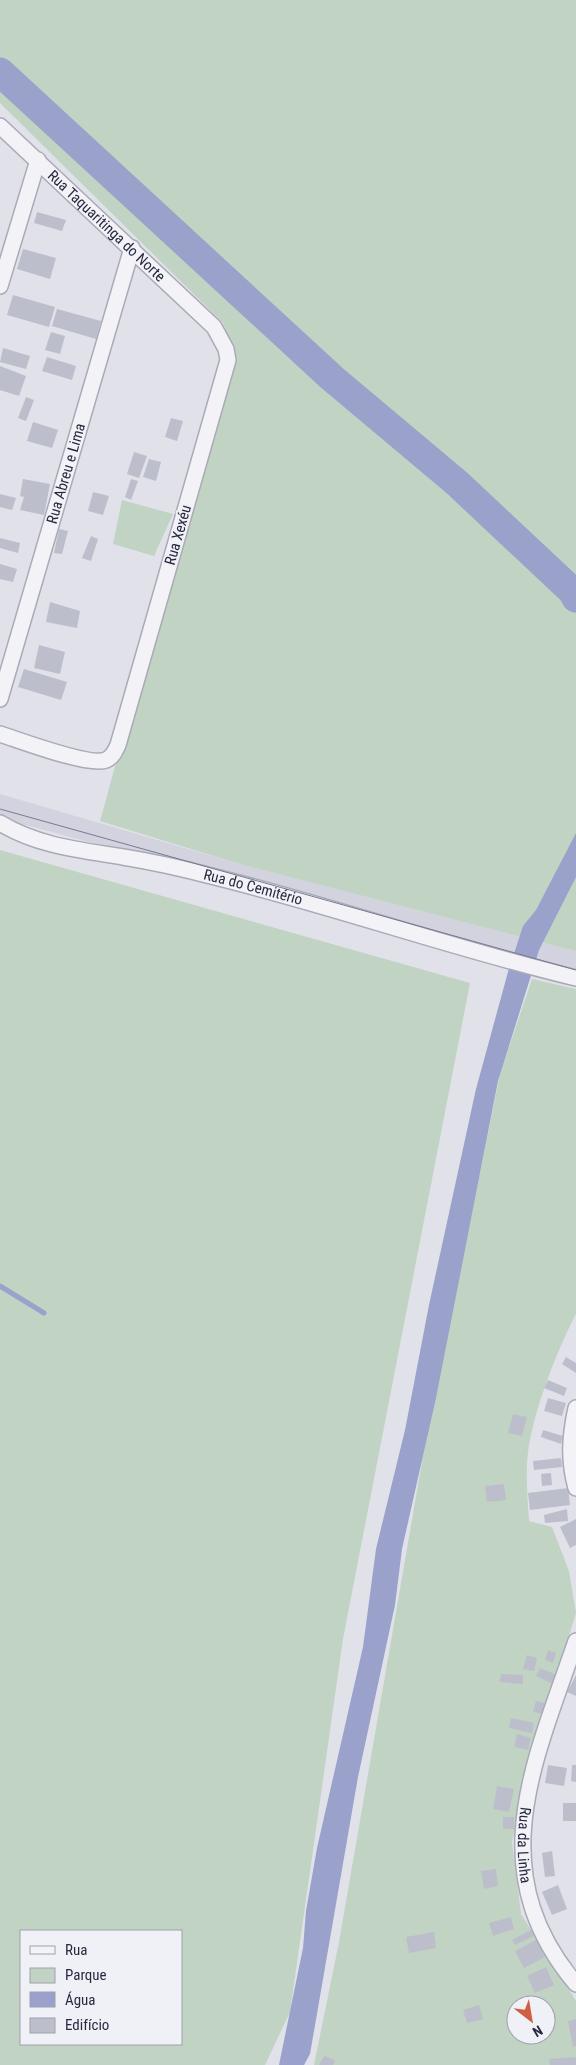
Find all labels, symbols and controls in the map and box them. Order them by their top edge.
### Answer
street label: Rua Taquaritinga do Norte [44,166,169,285]
street label: Rua Abreu e Lima [43,421,89,526]
street label: Rua Xexéu [161,503,195,567]
street label: Rua do Cemitério [202,865,305,909]
street label: Rua da Linha [514,1806,535,1885]
legend [20,1930,182,2045]
text: Rua [65,1941,87,1959]
text: Parque [65,1966,107,1984]
text: Água [65,1991,95,2009]
north arrow [506,1995,556,2045]
text: Edifício [65,2016,109,2034]
text: N [530,2022,545,2040]

